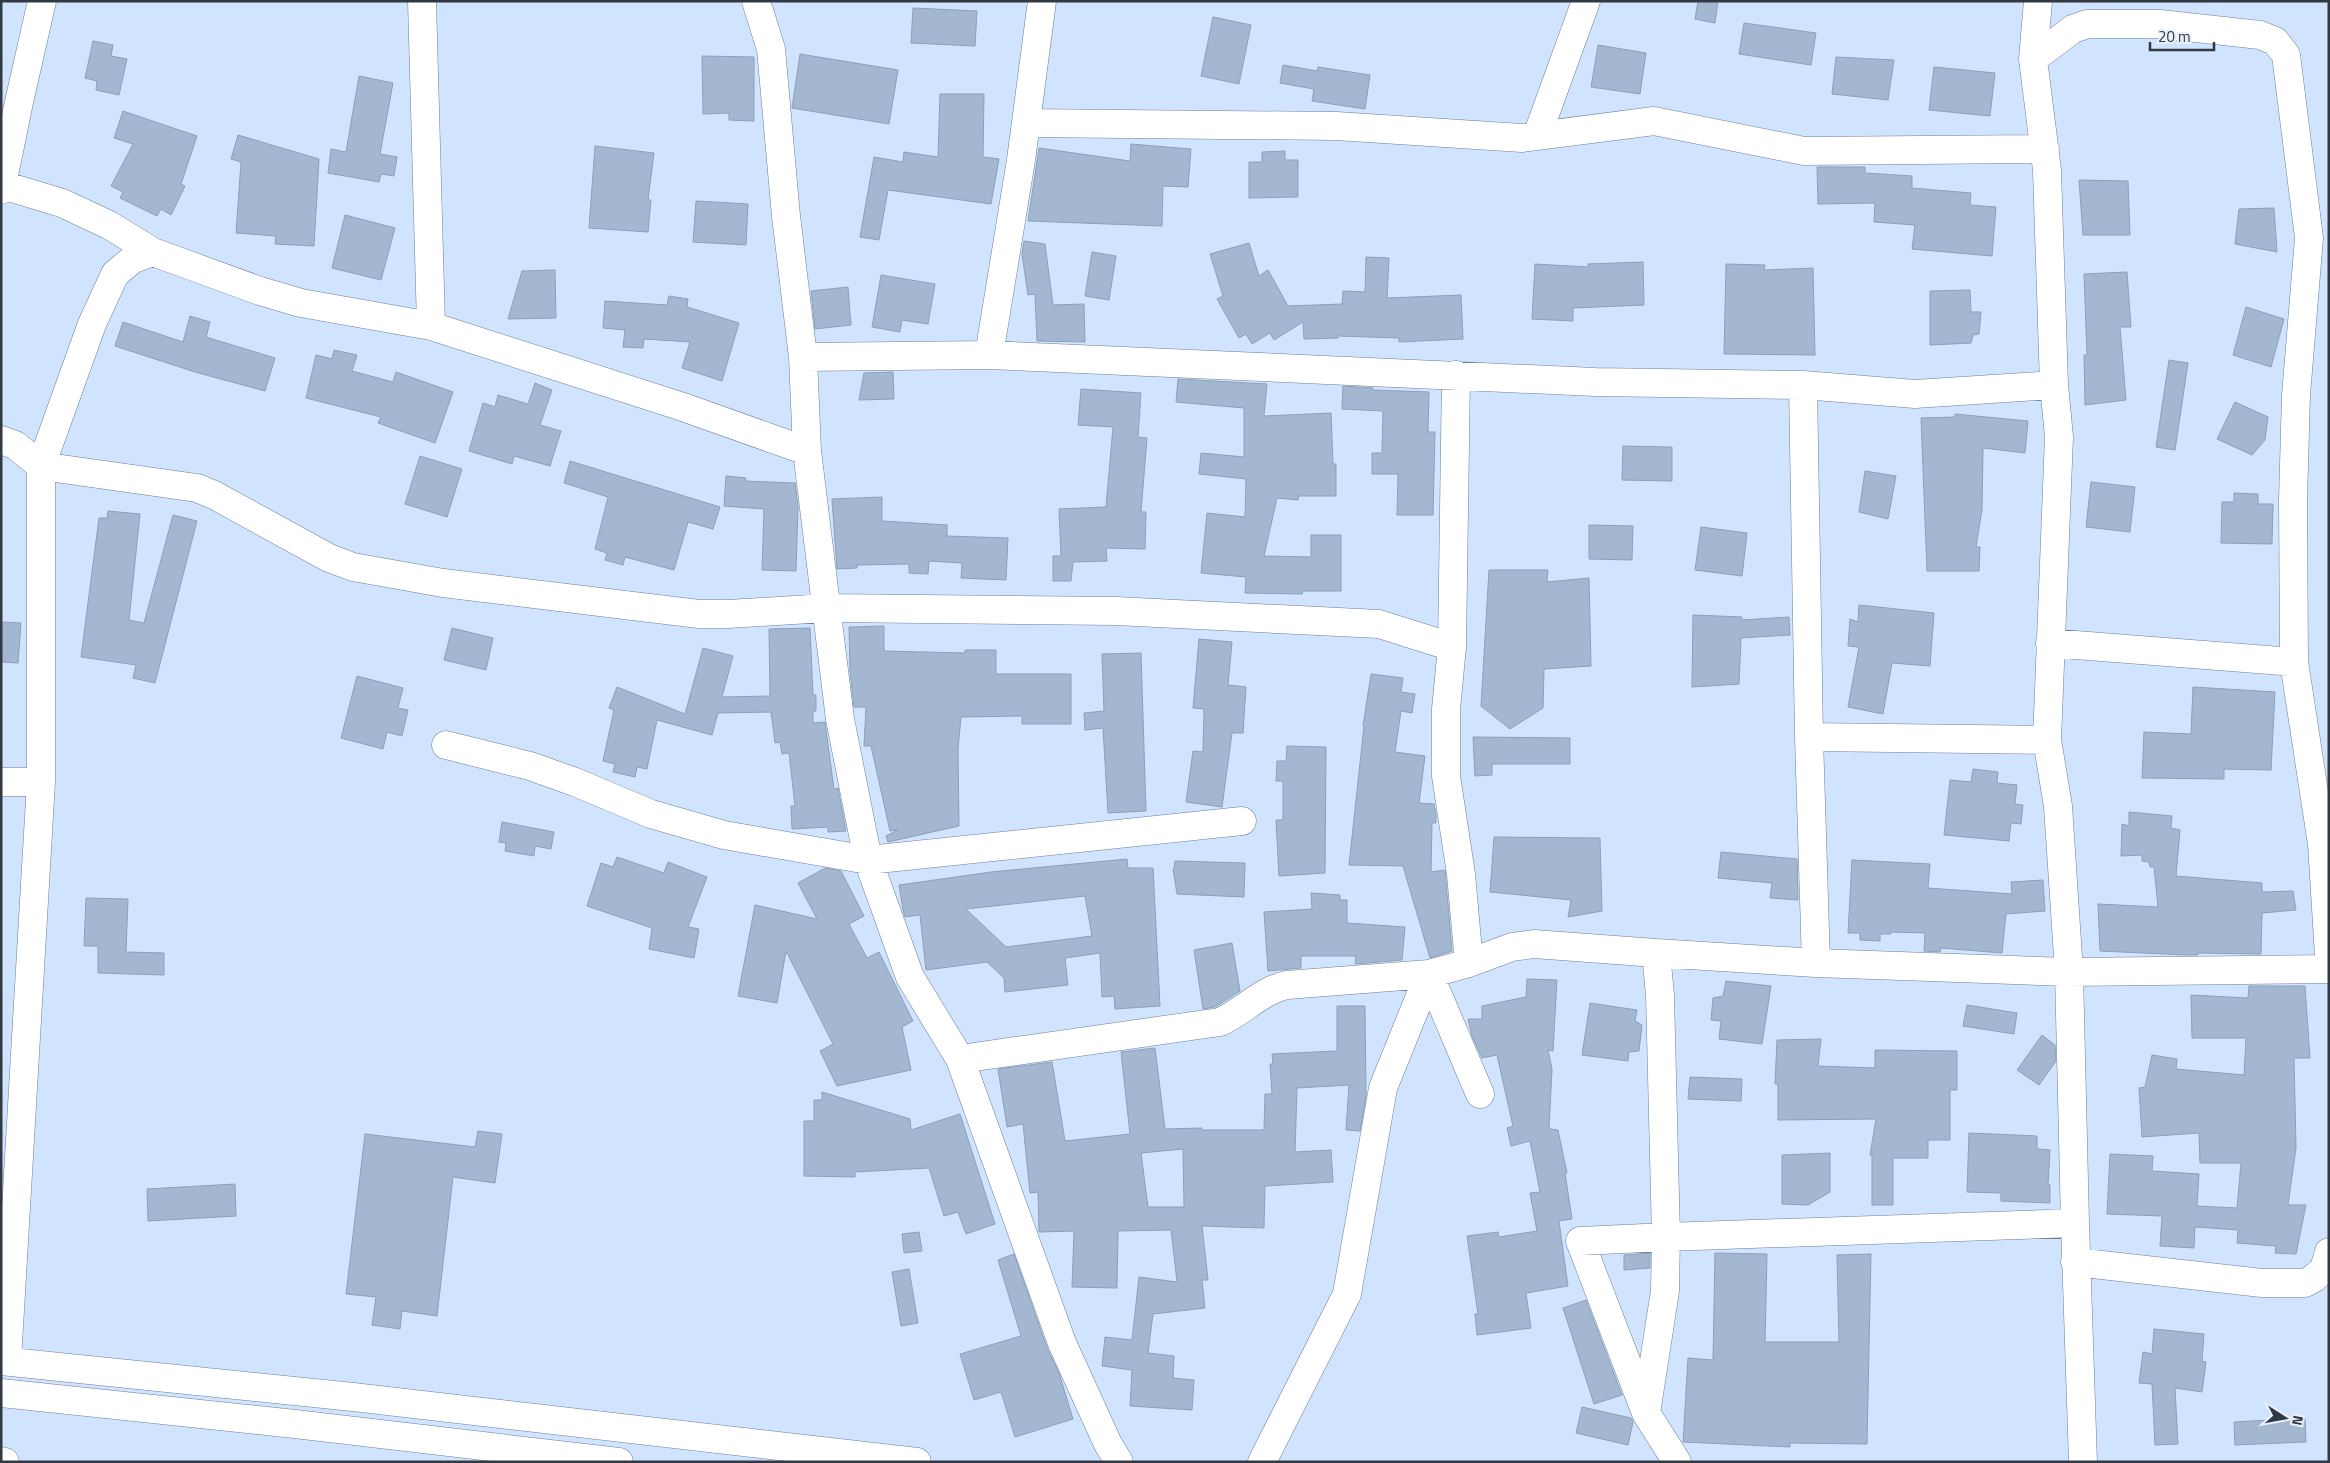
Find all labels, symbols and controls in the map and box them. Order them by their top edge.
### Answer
scale bar [2150,20,2214,52]
text: 20 m [2158,25,2191,48]
north arrow [2260,1393,2310,1443]
text: N [2287,1414,2309,1427]

